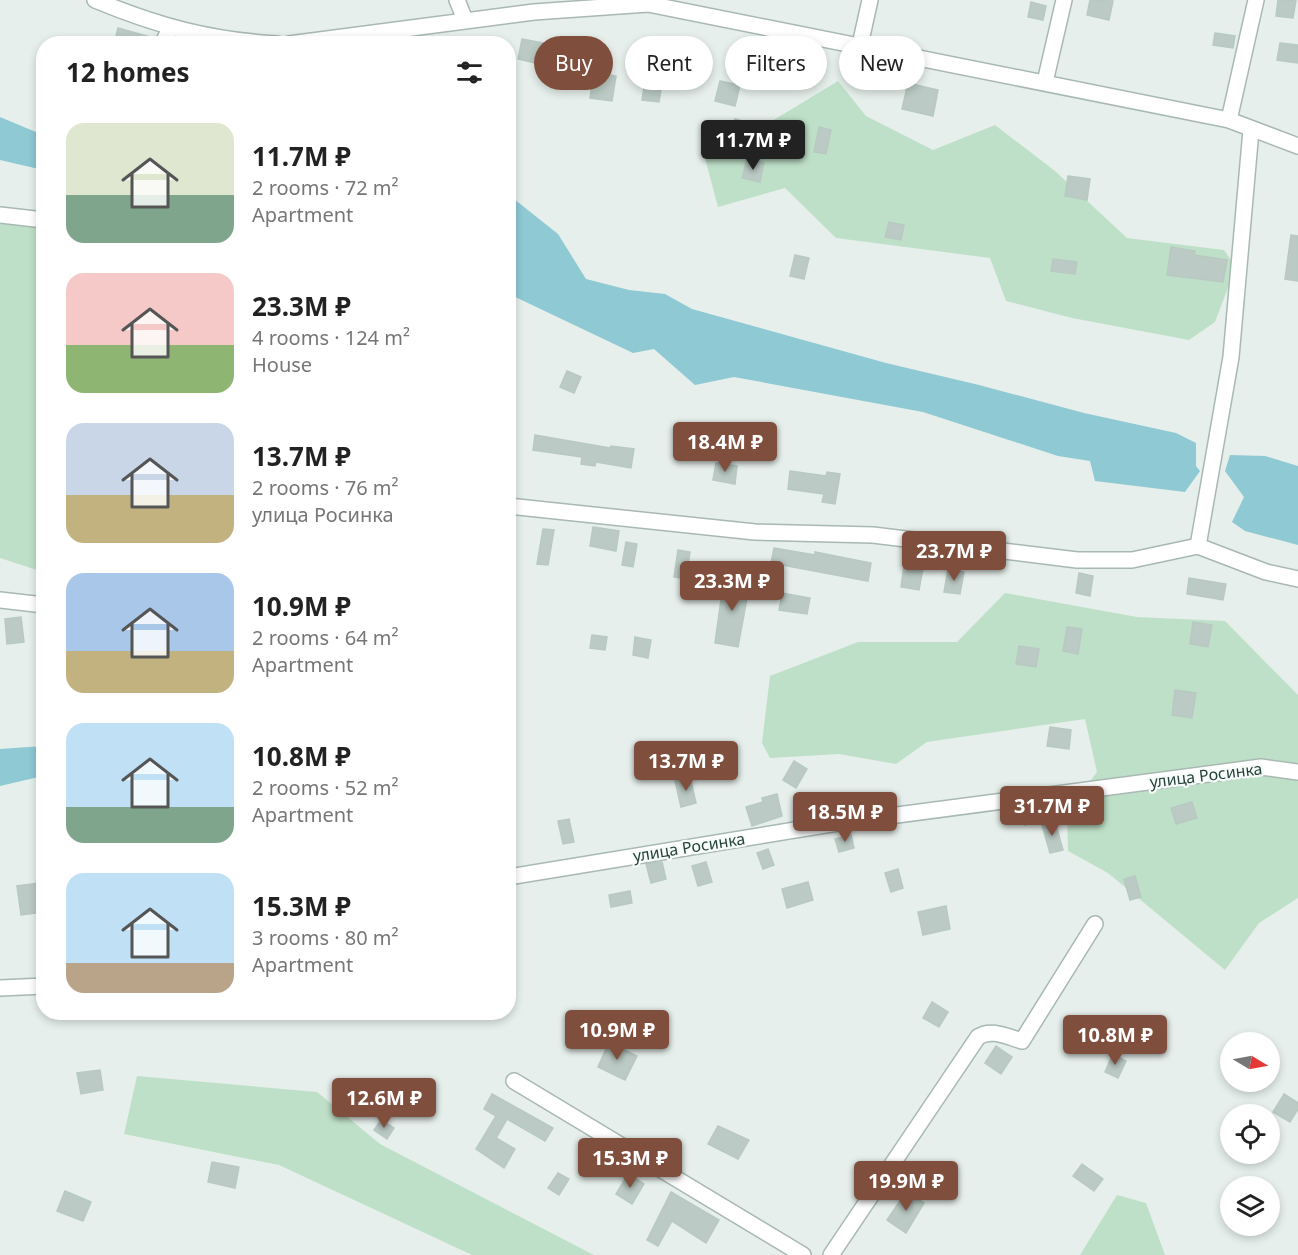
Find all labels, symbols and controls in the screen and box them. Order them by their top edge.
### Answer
chip: Buy [534,36,613,90]
chip: Rent [625,36,713,90]
chip: Filters [725,36,827,90]
chip: New [839,36,925,90]
text: 12 homes [66,54,190,90]
icon: filters [453,56,486,89]
pin: 11.7M ₽ [698,120,808,171]
text: 11.7M ₽ [715,126,791,153]
text: 11.7M ₽ [252,138,351,174]
icon: home [114,147,186,219]
text: 2 rooms · 72 m² [252,174,399,201]
text: Apartment [252,201,353,228]
text: 23.3M ₽ [252,288,351,324]
icon: home [114,297,186,369]
text: 4 rooms · 124 m² [252,324,410,351]
text: House [252,351,312,378]
pin: 18.4M ₽ [670,422,780,473]
text: 18.4M ₽ [687,428,763,455]
text: 13.7M ₽ [252,438,351,474]
icon: home [114,447,186,519]
text: 2 rooms · 76 m² [252,474,399,501]
text: улица Росинка [252,501,394,528]
pin: 23.7M ₽ [899,531,1009,582]
text: 23.7M ₽ [916,537,992,564]
pin: 23.3M ₽ [677,561,787,612]
text: 23.3M ₽ [694,567,770,594]
text: 10.9M ₽ [252,588,351,624]
icon: home [114,597,186,669]
text: 2 rooms · 64 m² [252,624,399,651]
text: Apartment [252,651,353,678]
text: 10.8M ₽ [252,738,351,774]
pin: 13.7M ₽ [631,741,741,792]
icon: home [114,747,186,819]
text: 13.7M ₽ [648,747,724,774]
street label: улица Росинка [1148,757,1264,793]
text: 2 rooms · 52 m² [252,774,399,801]
pin: 31.7M ₽ [997,786,1107,837]
pin: 18.5M ₽ [790,792,900,843]
text: 31.7M ₽ [1014,792,1090,819]
text: 18.5M ₽ [807,798,883,825]
text: Apartment [252,801,353,828]
street label: улица Росинка [631,827,747,867]
text: 15.3M ₽ [252,888,351,924]
icon: home [114,897,186,969]
text: 3 rooms · 80 m² [252,924,399,951]
text: Apartment [252,951,353,978]
pin: 10.9M ₽ [562,1010,672,1061]
pin: 10.8M ₽ [1060,1015,1170,1066]
text: 10.9M ₽ [579,1016,655,1043]
text: 10.8M ₽ [1077,1021,1153,1048]
north arrow [1220,1032,1280,1092]
map controls [1220,1032,1280,1236]
pin: 12.6M ₽ [329,1078,439,1129]
text: 12.6M ₽ [346,1084,422,1111]
button: locate [1220,1104,1280,1164]
pin: 15.3M ₽ [575,1138,685,1189]
text: 15.3M ₽ [592,1144,668,1171]
pin: 19.9M ₽ [851,1161,961,1212]
text: 19.9M ₽ [868,1167,944,1194]
button: layers [1220,1176,1280,1236]

